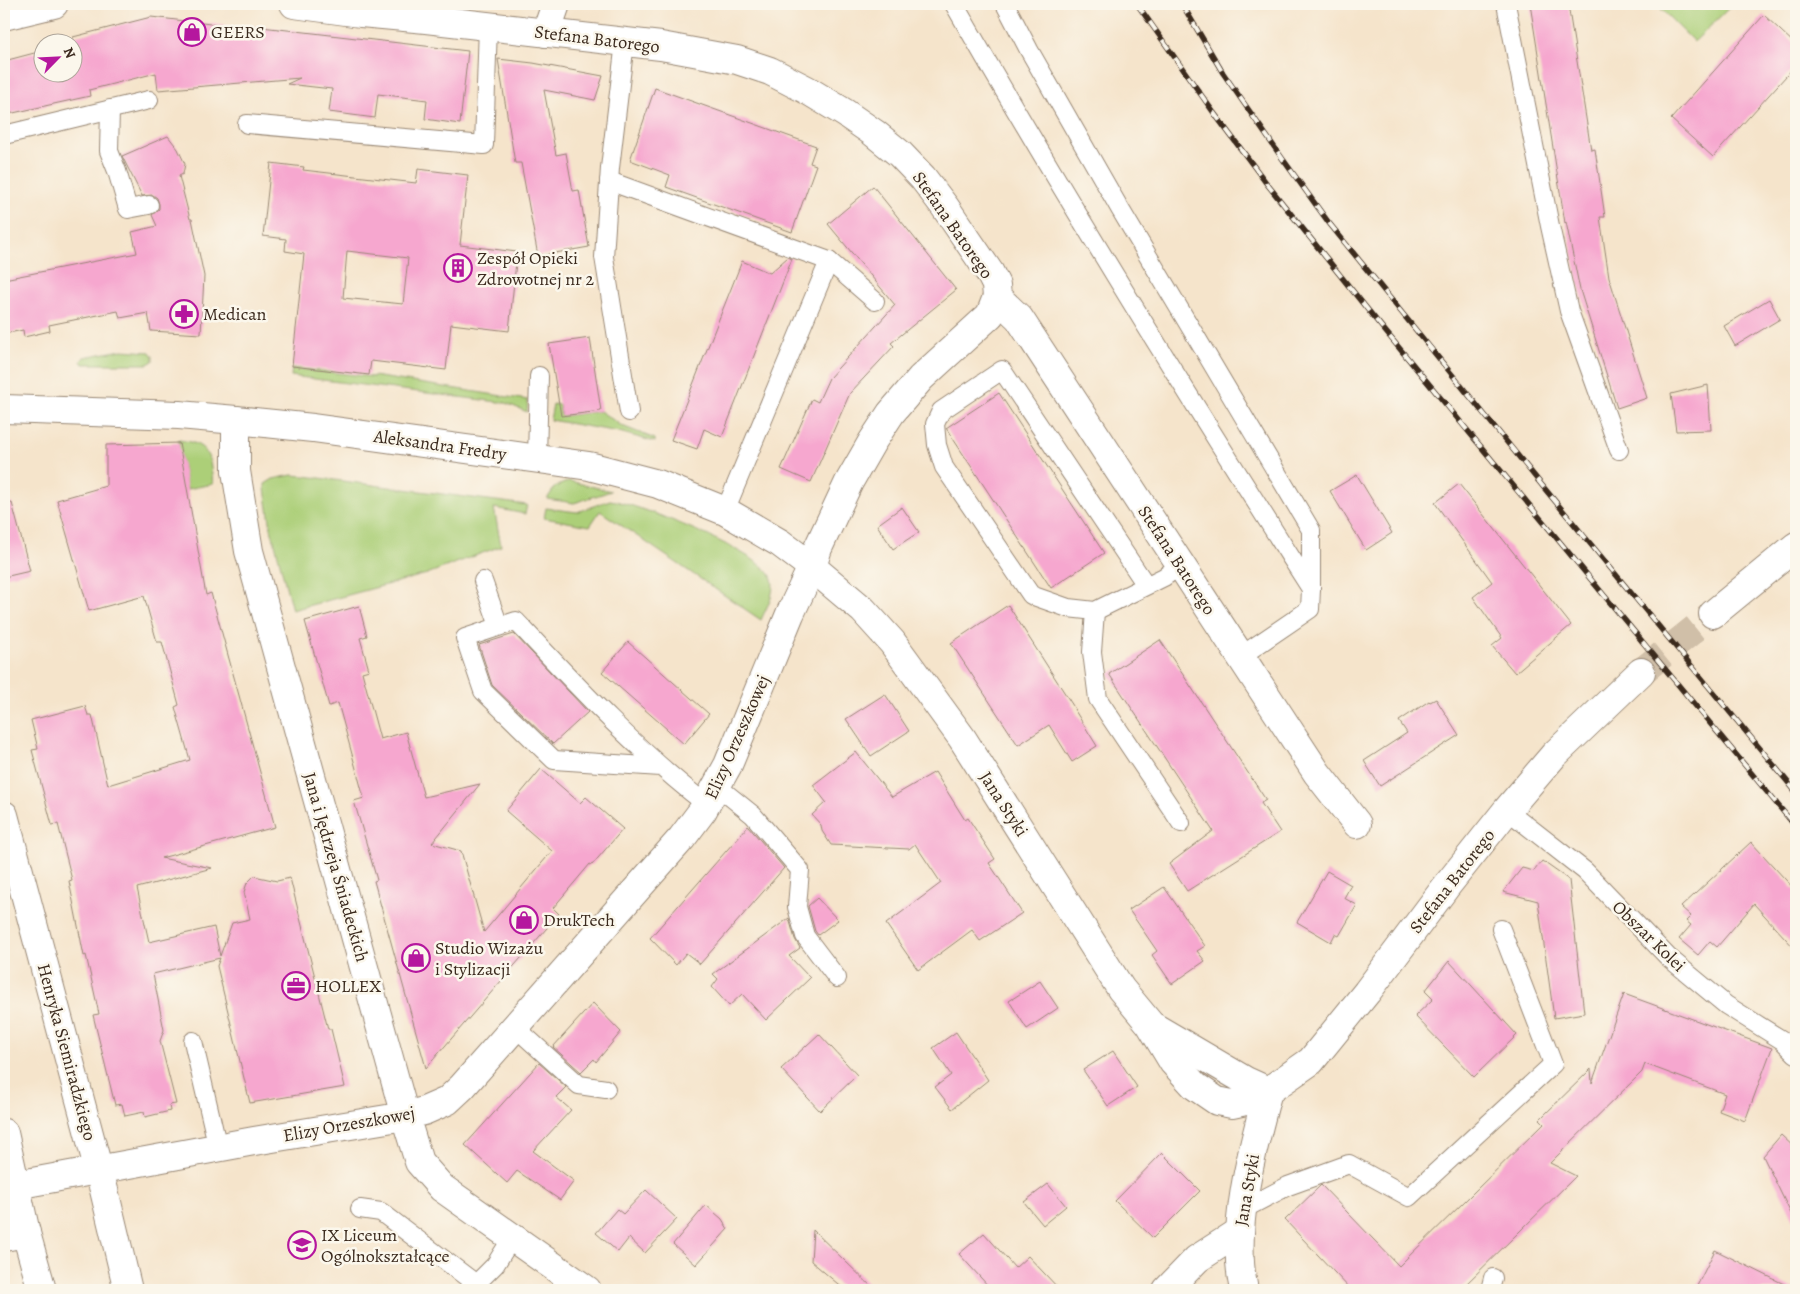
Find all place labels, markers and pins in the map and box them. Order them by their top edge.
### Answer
shop icon: GEERS [177,17,207,47]
place label: GEERS [211,20,265,44]
place label: Zespół Opieki Zdrowotnej nr 2 [477,246,595,291]
building icon: Zespół Opieki Zdrowotnej nr 2 [443,253,473,283]
pharmacy icon: Medican [169,299,199,329]
place label: Medican [203,302,267,326]
shop icon: DrukTech [509,905,539,935]
place label: DrukTech [543,908,615,932]
place label: Studio Wizażu i Stylizacji [435,936,544,981]
shop icon: Studio Wizażu i Stylizacji [401,943,431,973]
office icon: HOLLEX [281,971,311,1001]
place label: HOLLEX [315,974,381,998]
place label: IX Liceum Ogólnokształcące [321,1223,450,1268]
school or university icon: IX Liceum Ogólnokształcące [287,1230,317,1260]

